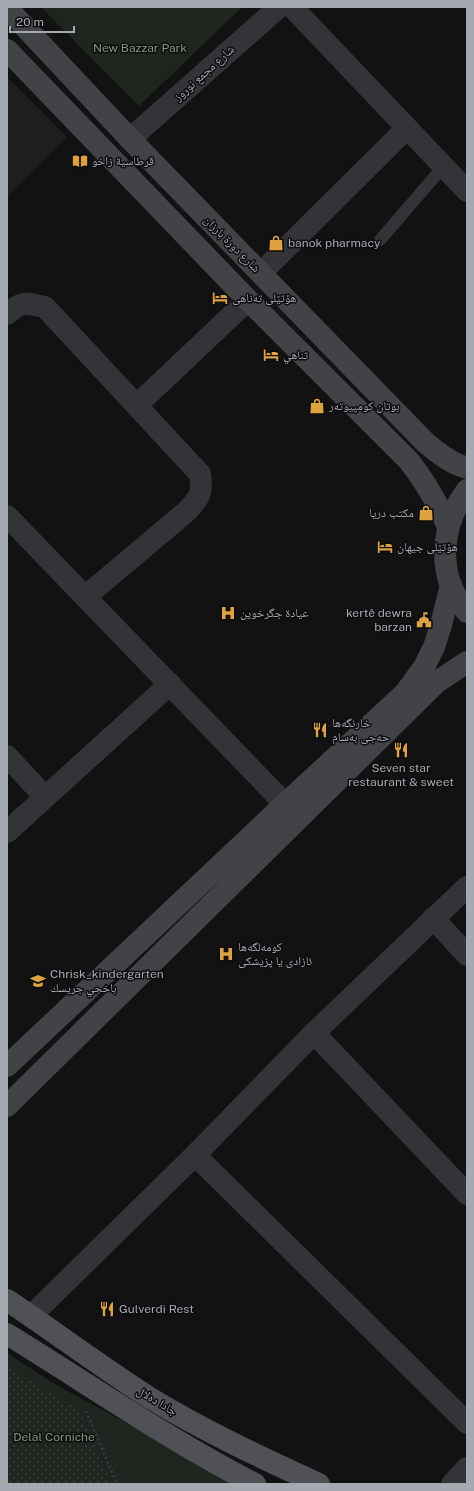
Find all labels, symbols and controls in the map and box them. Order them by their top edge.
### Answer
scale bar [10,8,74,34]
text: 20 m [16,15,44,29]
park label: New Bazzar Park [93,41,187,55]
street label: شارع مجمع نوروز [170,42,238,105]
library icon: قرطاسية زاخو [71,152,89,170]
place label: قرطاسية زاخو [92,154,154,168]
street label: شارع دورة بارزان [200,213,263,276]
shop icon: banok pharmacy [267,234,285,252]
place label: banok pharmacy [288,236,381,250]
hotel icon: هۆتێلی تەناهی [211,289,229,307]
place label: هۆتێلی تەناهی [232,291,296,305]
hotel icon: تناهي [262,346,280,364]
place label: تناهي [283,348,308,365]
shop icon: بوتان كومپیوتەر [308,397,326,415]
place label: بوتان كومپیوتەر [328,399,400,413]
shop icon: مكتب دريا [417,504,435,522]
place label: مكتب دريا [369,506,414,520]
hotel icon: هۆتێلی جیهان [376,538,394,556]
place label: هۆتێلی جیهان [397,540,458,554]
hospital icon: عيادة جگرخوين [219,604,237,622]
place label: عيادة جگرخوين [240,606,309,620]
place label: kertê dewra barzan [346,606,412,634]
public building icon: kertê dewra barzan [415,611,433,629]
place label: خارنگەها حەجى بەسام [332,716,390,745]
restaurant icon: خارنگەها حەجى بەسام [311,721,329,739]
restaurant icon: Seven star restaurant & sweet [392,741,410,759]
place label: Seven star restaurant & sweet [348,761,454,789]
place label: کومەلگەھا ئازادی یا پزیشکی [238,940,312,968]
hospital icon: کومەلگەھا ئازادی یا پزیشکی [217,945,235,963]
place label: Chrisk_kindergarten باخجي جريسك [50,967,164,998]
school or university icon: Chrisk_kindergarten باخجي جريسك [29,972,47,990]
restaurant icon: Gulverdi Rest [98,1300,116,1318]
place label: Gulverdi Rest [119,1302,194,1316]
street label: جادا دەلال [134,1384,180,1419]
park label: Delal Corniche [13,1430,95,1444]

